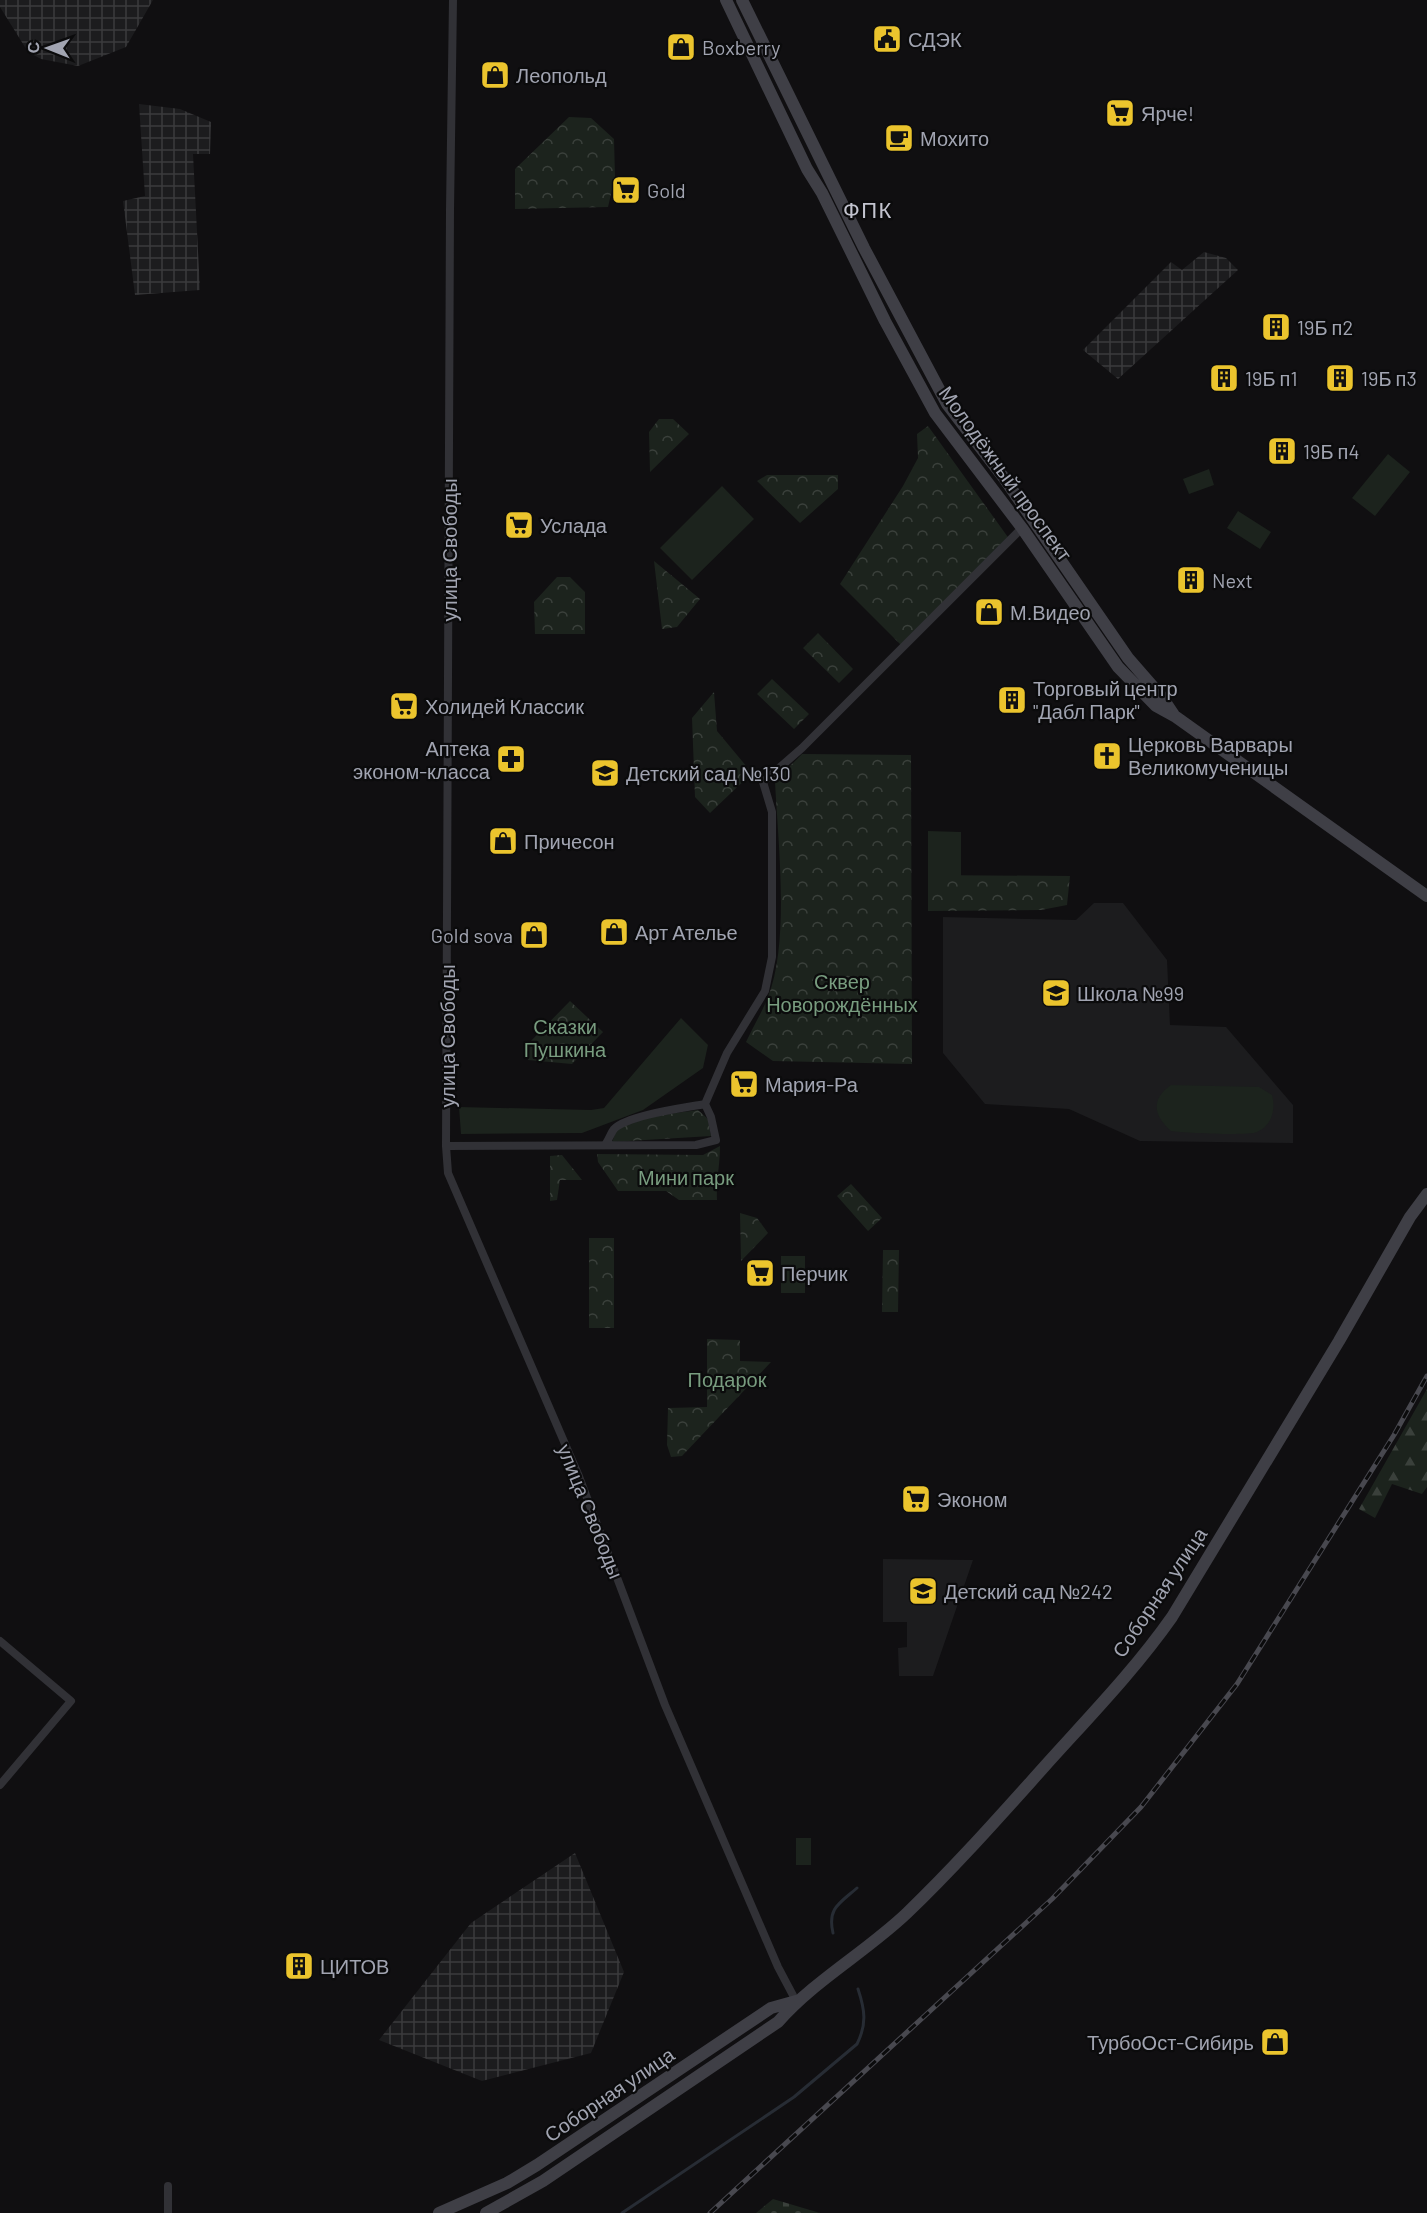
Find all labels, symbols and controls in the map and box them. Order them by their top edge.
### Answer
north arrow [18,18,78,78]
public building icon: СДЭК [871,23,903,55]
place label: СДЭК [908,27,962,51]
shop icon: Boxberry [665,31,697,63]
place label: Boxberry [702,35,781,59]
text: С [23,41,42,54]
shop icon: Леопольд [479,59,511,91]
place label: Леопольд [516,63,607,87]
supermarket icon: Ярче! [1104,97,1136,129]
place label: Ярче! [1141,101,1194,125]
cafe icon: Мохито [883,122,915,154]
place label: Мохито [920,126,989,150]
supermarket icon: Gold [610,174,642,206]
place label: Gold [647,178,686,202]
district label: ФПК [843,196,893,222]
building icon: 19Б п2 [1260,311,1292,343]
place label: 19Б п2 [1297,315,1353,339]
building icon: 19Б п1 [1208,362,1240,394]
building icon: 19Б п3 [1324,362,1356,394]
place label: 19Б п1 [1245,366,1297,390]
place label: 19Б п3 [1361,366,1417,390]
street label: Молодёжный проспект [935,381,1077,565]
building icon: 19Б п4 [1266,435,1298,467]
place label: 19Б п4 [1303,439,1359,463]
street label: улица Свободы [437,478,461,622]
supermarket icon: Услада [503,509,535,541]
place label: Услада [540,513,608,537]
building icon: Next [1175,564,1207,596]
place label: Next [1212,568,1253,592]
shop icon: М.Видео [973,596,1005,628]
place label: М.Видео [1010,600,1091,624]
place label: Торговый центр "Дабл Парк" [1033,676,1178,723]
building icon: Торговый центр "Дабл Парк" [996,684,1028,716]
supermarket icon: Холидей Классик [388,690,420,722]
place label: Холидей Классик [425,694,584,718]
place label: Церковь Варвары Великомученицы [1128,732,1293,779]
place label: Аптека эконом-класса [353,736,491,783]
church icon: Церковь Варвары Великомученицы [1091,740,1123,772]
pharmacy icon: Аптека эконом-класса [495,743,527,775]
school or university icon: Детский сад №130 [589,757,621,789]
place label: Детский сад №130 [626,761,791,785]
shop icon: Причесон [487,825,519,857]
place label: Причесон [524,829,615,853]
shop icon: Арт Ателье [598,916,630,948]
shop icon: Gold sova [518,919,550,951]
place label: Арт Ателье [635,920,738,944]
place label: Gold sova [431,923,513,947]
street label: улица Свободы [435,964,459,1108]
park label: Сквер Новорождённых [766,969,918,1016]
school or university icon: Школа №99 [1040,977,1072,1009]
place label: Школа №99 [1077,981,1184,1005]
park label: Сказки Пушкина [524,1014,607,1061]
supermarket icon: Мария-Ра [728,1068,760,1100]
place label: Мария-Ра [765,1072,859,1096]
park label: Мини парк [638,1165,734,1189]
supermarket icon: Перчик [744,1257,776,1289]
place label: Перчик [781,1261,848,1285]
park label: Подарок [688,1367,767,1391]
street label: улица Свободы [553,1440,629,1582]
supermarket icon: Эконом [900,1483,932,1515]
place label: Эконом [937,1487,1007,1511]
street label: Соборная улица [1107,1522,1212,1661]
school or university icon: Детский сад №242 [907,1575,939,1607]
place label: Детский сад №242 [944,1579,1113,1603]
building icon: ЦИТОВ [283,1950,315,1982]
place label: ЦИТОВ [320,1954,389,1978]
shop icon: ТурбоОст-Сибирь [1259,2026,1291,2058]
place label: ТурбоОст-Сибирь [1087,2030,1254,2054]
street label: Соборная улица [540,2041,679,2146]

